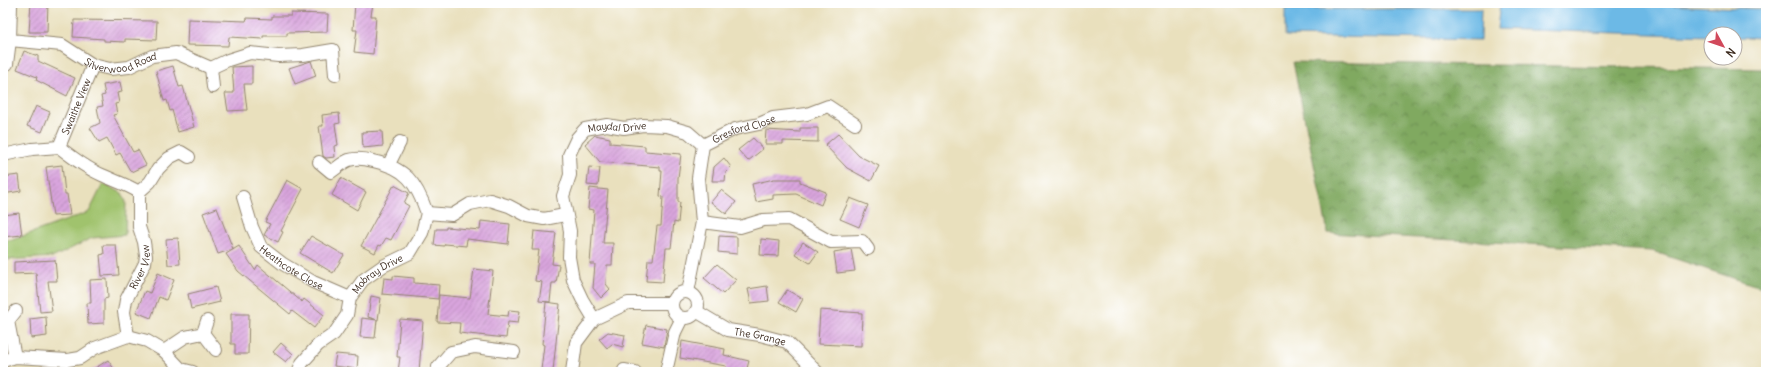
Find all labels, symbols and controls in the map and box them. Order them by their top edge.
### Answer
north arrow [1703,26,1743,66]
text: N [1723,45,1738,60]
street label: Silverwood Road [82,49,157,76]
street label: Swaithe View [59,76,94,137]
street label: Gresford Close [710,112,777,146]
street label: Maydal Drive [587,119,647,135]
street label: Heathcote Close [257,242,325,293]
street label: River View [127,244,153,292]
street label: Mobray Drive [349,251,405,296]
street label: The Grange [733,325,787,348]

